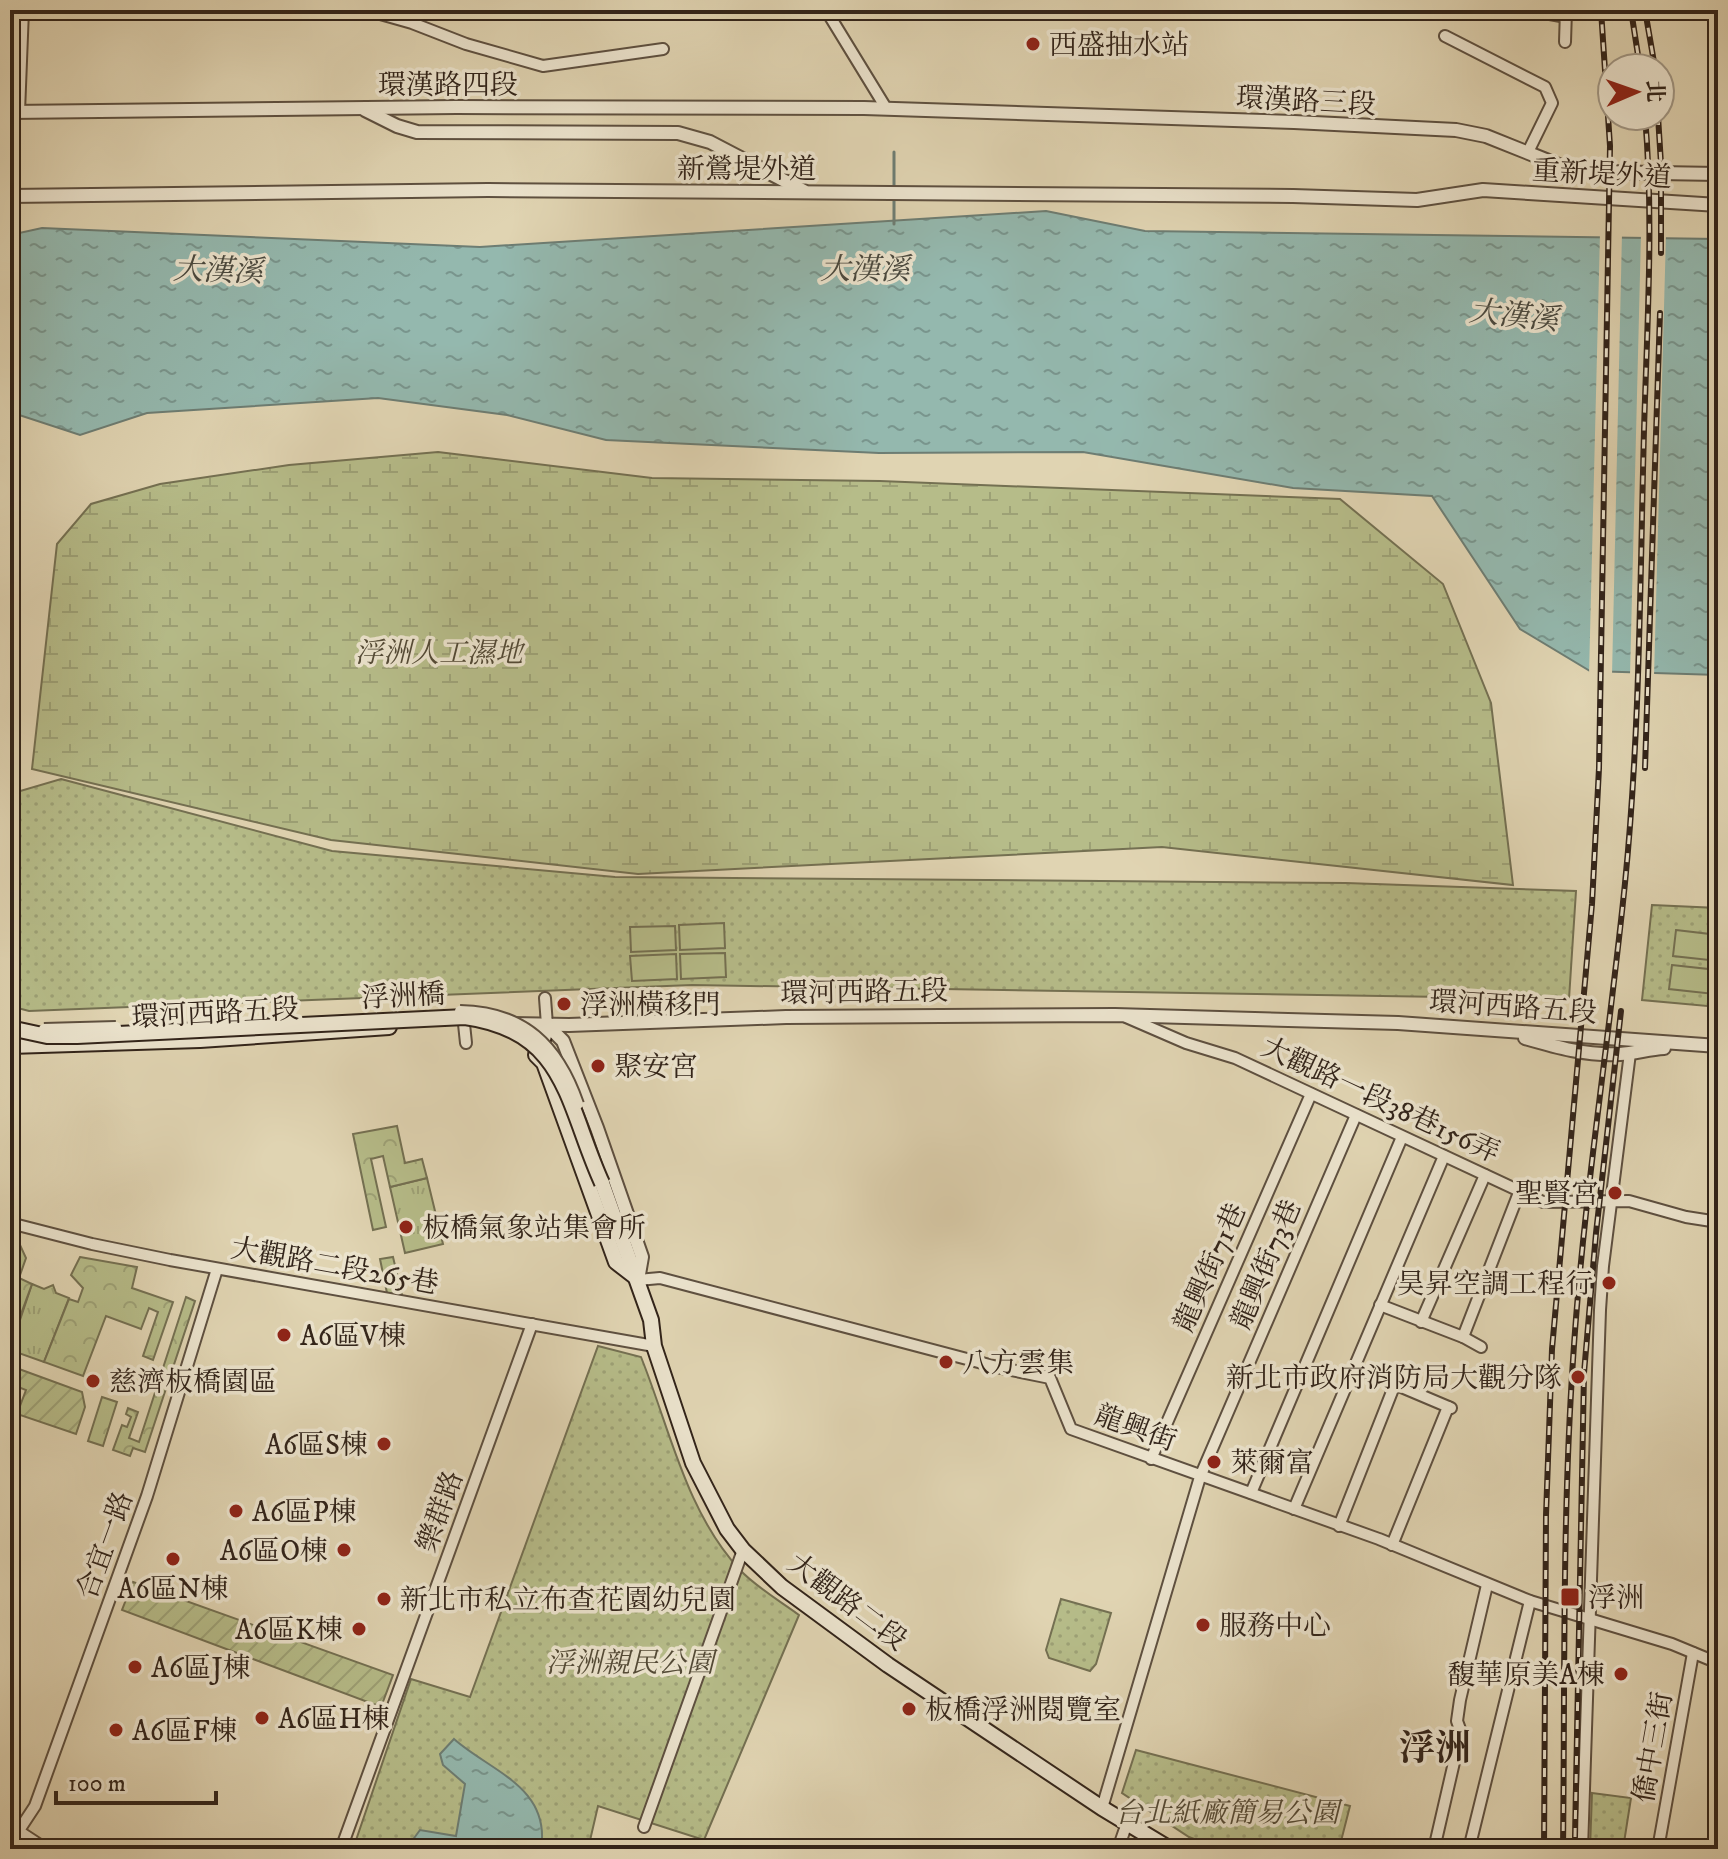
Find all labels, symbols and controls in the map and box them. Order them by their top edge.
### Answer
place label: 西盛抽水站 [1049,28,1189,63]
marker: 西盛抽水站 [1024,35,1042,53]
north arrow [1596,52,1676,132]
street label: 環漢路四段 [378,68,518,103]
street label: 環漢路三段 [1235,80,1377,123]
text: 北 [1641,80,1668,103]
street label: 新鶯堤外道 [677,152,817,187]
street label: 重新堤外道 [1531,153,1673,196]
water label: 大漢溪 [172,251,267,292]
water label: 大漢溪 [820,252,913,289]
water label: 大漢溪 [1467,293,1564,340]
park label: 浮洲人工濕地 [355,636,526,671]
street label: 環河西路五段 [780,974,948,1011]
street label: 浮洲橋 [360,977,446,1016]
street label: 環河西路五段 [1428,984,1598,1031]
place label: 浮洲橫移門 [580,988,720,1023]
street label: 環河西路五段 [130,992,300,1035]
marker: 浮洲橫移門 [555,995,573,1013]
street label: 大觀路一段38巷156弄 [1256,1030,1505,1171]
place label: 聚安宮 [614,1050,698,1085]
marker: 聚安宮 [589,1057,607,1075]
place label: 聖賢宮 [1515,1177,1599,1212]
marker: 聖賢宮 [1606,1184,1624,1202]
street label: 龍興街73巷 [1223,1195,1309,1335]
street label: 龍興街71巷 [1167,1198,1254,1337]
place label: 板橋氣象站集會所 [422,1211,646,1246]
marker: 板橋氣象站集會所 [397,1218,415,1236]
street label: 大觀路二段265巷 [228,1231,441,1302]
place label: 昊昇空調工程行 [1397,1267,1593,1302]
marker: 昊昇空調工程行 [1600,1274,1618,1292]
place label: A6區V棟 [300,1319,406,1354]
marker: A6區V棟 [275,1326,293,1344]
place label: 八方雲集 [962,1346,1074,1381]
marker: 八方雲集 [937,1353,955,1371]
place label: 新北市政府消防局大觀分隊 [1226,1361,1562,1396]
place label: 慈濟板橋園區 [109,1365,277,1400]
marker: 新北市政府消防局大觀分隊 [1569,1368,1587,1386]
marker: 慈濟板橋園區 [84,1372,102,1390]
street label: 龍興街 [1090,1398,1181,1459]
place label: A6區S棟 [265,1428,368,1463]
marker: A6區S棟 [375,1435,393,1453]
place label: 萊爾富 [1230,1446,1314,1481]
marker: 萊爾富 [1205,1453,1223,1471]
street label: 樂群路 [410,1466,471,1557]
street label: 合宜一路 [70,1487,141,1604]
place label: A6區P棟 [252,1495,357,1530]
marker: A6區P棟 [227,1502,245,1520]
place label: A6區O棟 [220,1534,328,1569]
marker: A6區O棟 [335,1541,353,1559]
street label: 大觀路二段 [781,1546,914,1658]
marker: A6區N棟 [164,1550,182,1568]
place label: A6區N棟 [117,1572,229,1607]
place label: 浮洲 [1588,1581,1644,1616]
place label: 新北市私立布查花園幼兒園 [400,1583,736,1618]
marker: 浮洲 [1559,1586,1581,1608]
marker: 新北市私立布查花園幼兒園 [375,1590,393,1608]
place label: 服務中心 [1219,1609,1331,1644]
place label: A6區K棟 [235,1613,343,1648]
marker: 服務中心 [1194,1616,1212,1634]
marker: A6區K棟 [350,1620,368,1638]
park label: 浮洲親民公園 [546,1646,718,1681]
place label: A6區J棟 [151,1651,251,1686]
marker: A6區J棟 [126,1658,144,1676]
place label: 馥華原美A棟 [1447,1658,1605,1693]
marker: 馥華原美A棟 [1612,1665,1630,1683]
street label: 僑中三街 [1627,1689,1680,1805]
place label: 板橋浮洲閱覽室 [925,1693,1121,1728]
marker: 板橋浮洲閱覽室 [900,1700,918,1718]
place label: A6區H棟 [278,1702,390,1737]
marker: A6區H棟 [253,1709,271,1727]
place label: A6區F棟 [132,1714,238,1749]
marker: A6區F棟 [107,1721,125,1739]
district label: 浮洲 [1399,1727,1471,1772]
scale bar [56,1755,216,1805]
text: 100 m [68,1769,126,1799]
park label: 台北紙廠簡易公園 [1115,1796,1343,1831]

